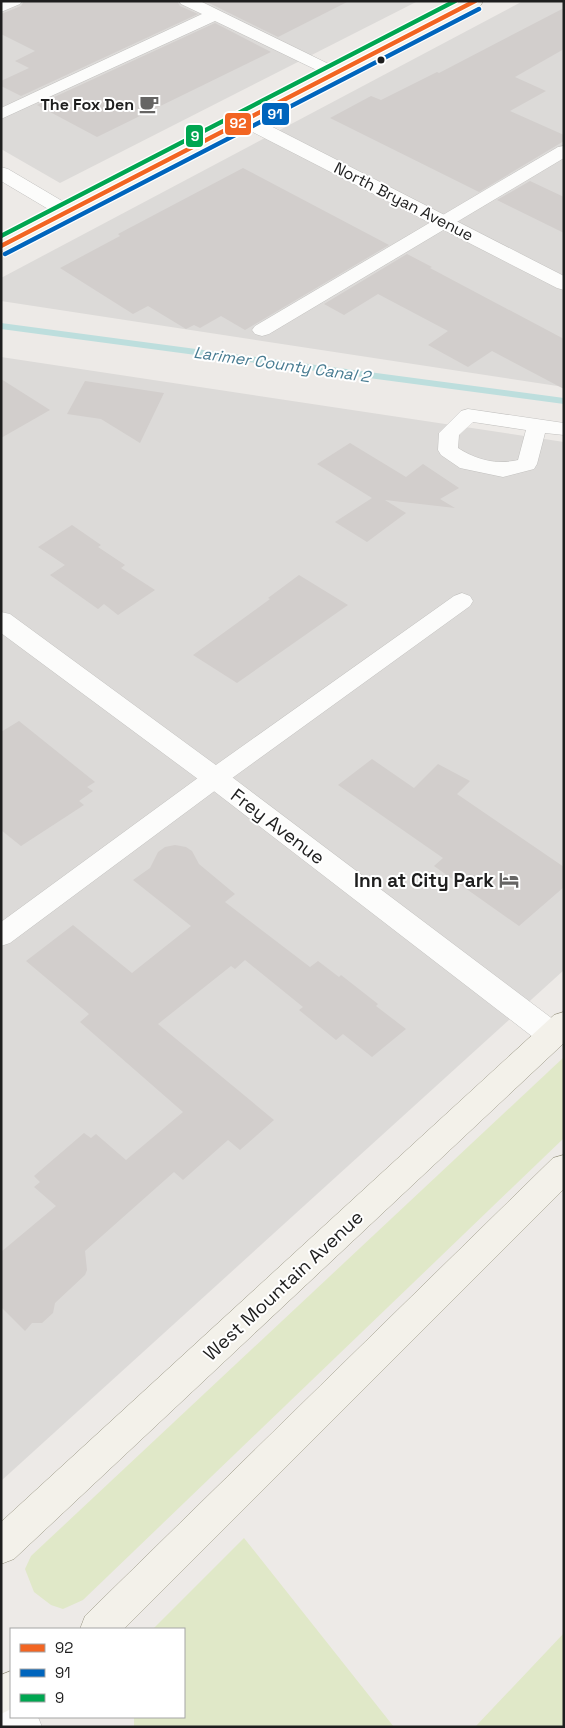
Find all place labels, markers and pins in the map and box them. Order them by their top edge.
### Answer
unlabelled marker [376,55,386,65]
cafe icon: The Fox Den [138,93,160,115]
place label: The Fox Den [40,94,134,115]
place label: Inn at City Park [354,868,494,893]
hotel icon: Inn at City Park [498,869,520,891]

